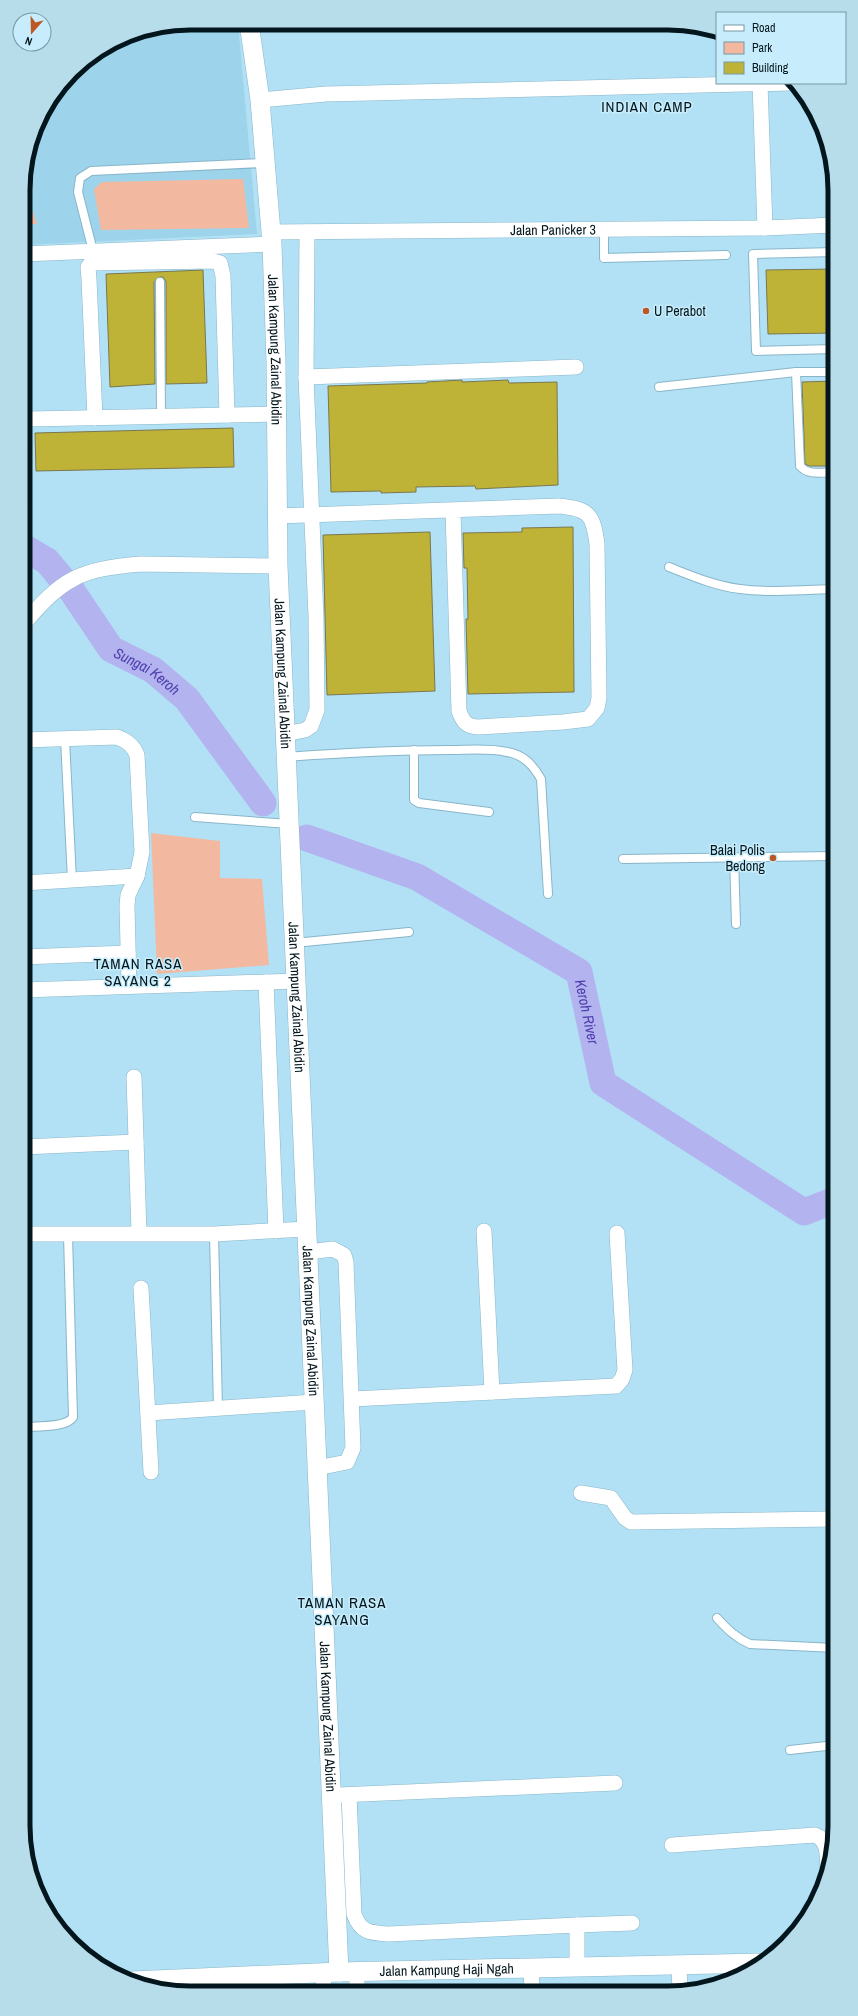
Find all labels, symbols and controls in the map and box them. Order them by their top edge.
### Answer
north arrow [12,12,52,52]
legend [716,12,846,84]
text: Road [752,20,776,36]
text: N [23,34,34,49]
text: Park [752,40,772,56]
text: Building [752,60,789,76]
district label: INDIAN CAMP [601,96,693,117]
street label: Jalan Panicker 3 [510,220,596,239]
street label: Jalan Kampung Zainal Abidin [264,274,286,425]
place label: U Perabot [654,302,706,320]
marker: U Perabot [641,306,651,316]
street label: Jalan Kampung Zainal Abidin [270,598,295,749]
water label: Sungai Keroh [110,642,185,699]
place label: Balai Polis Bedong [710,841,766,875]
marker: Balai Polis Bedong [768,853,778,863]
street label: Jalan Kampung Zainal Abidin [284,921,309,1073]
district label: TAMAN RASA SAYANG 2 [93,953,183,991]
water label: Keroh River [570,977,605,1047]
street label: Jalan Kampung Zainal Abidin [298,1245,323,1397]
district label: TAMAN RASA SAYANG [297,1592,387,1630]
street label: Jalan Kampung Zainal Abidin [316,1641,340,1792]
street label: Jalan Kampung Haji Ngah [380,1959,514,1980]

